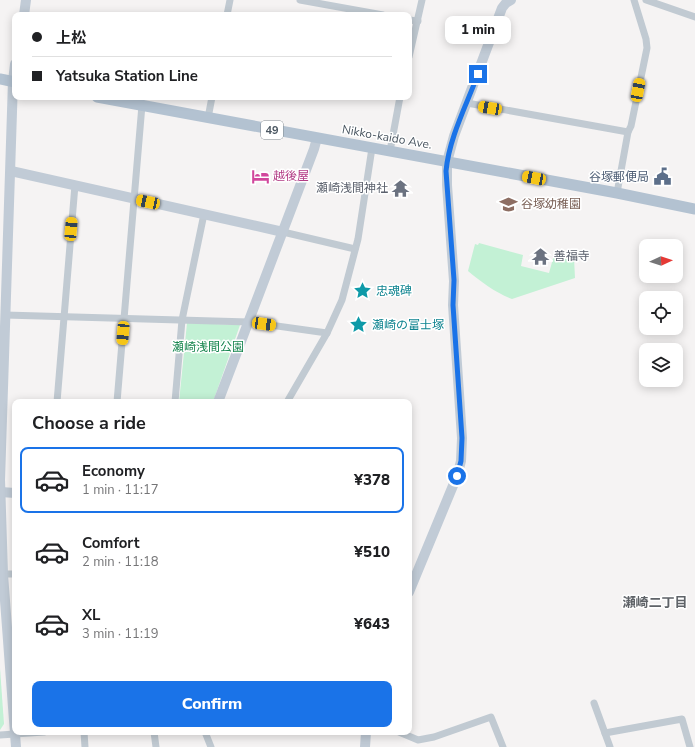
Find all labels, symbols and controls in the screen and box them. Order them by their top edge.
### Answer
callout: 1 min [445,16,511,44]
text: 1 min [461,21,495,39]
text: 上松 [56,28,86,48]
route end [469,65,487,83]
text: Yatsuka Station Line [56,66,198,86]
car [630,77,646,103]
car [477,100,503,116]
road number: 49 [261,121,283,139]
street label: Nikko-kaido Ave. [341,121,433,153]
hotel icon: 越後屋 [250,166,270,186]
public building icon: 谷塚郵便局 [652,167,672,187]
place label: 越後屋 [273,168,309,184]
place label: 谷塚郵便局 [589,169,649,185]
car [521,170,547,186]
temple icon: 瀬崎浅間神社 [391,178,411,198]
place label: 瀬崎浅間神社 [316,180,388,196]
car [135,194,161,210]
school or university icon: 谷塚幼稚園 [498,194,518,214]
place label: 谷塚幼稚園 [521,196,581,212]
car [64,217,78,241]
north arrow [639,239,683,283]
map controls [639,239,683,387]
temple icon: 善福寺 [531,246,551,266]
place label: 善福寺 [554,248,590,264]
place icon: 忠魂碑 [353,281,373,301]
place label: 忠魂碑 [376,283,412,299]
button: locate [639,291,683,335]
place icon: 瀬崎の富士塚 [349,315,369,335]
car [251,316,277,332]
place label: 瀬崎の富士塚 [372,317,444,333]
car [116,321,130,345]
park label: 瀬崎浅間公園 [172,339,244,355]
button: layers [639,343,683,387]
text: Choose a ride [32,411,146,435]
text: Economy [82,461,145,481]
icon: car [34,462,70,498]
route start [448,467,466,485]
text: ¥378 [354,470,390,490]
text: 1 min · 11:17 [82,481,158,499]
text: Comfort [82,533,139,553]
icon: car [34,534,70,570]
text: ¥510 [354,542,390,562]
text: 2 min · 11:18 [82,553,158,571]
district label: 瀬崎二丁目 [622,594,688,612]
text: XL [82,605,101,625]
icon: car [34,606,70,642]
text: ¥643 [354,614,390,634]
text: 3 min · 11:19 [82,625,158,643]
button: Confirm [32,681,392,727]

